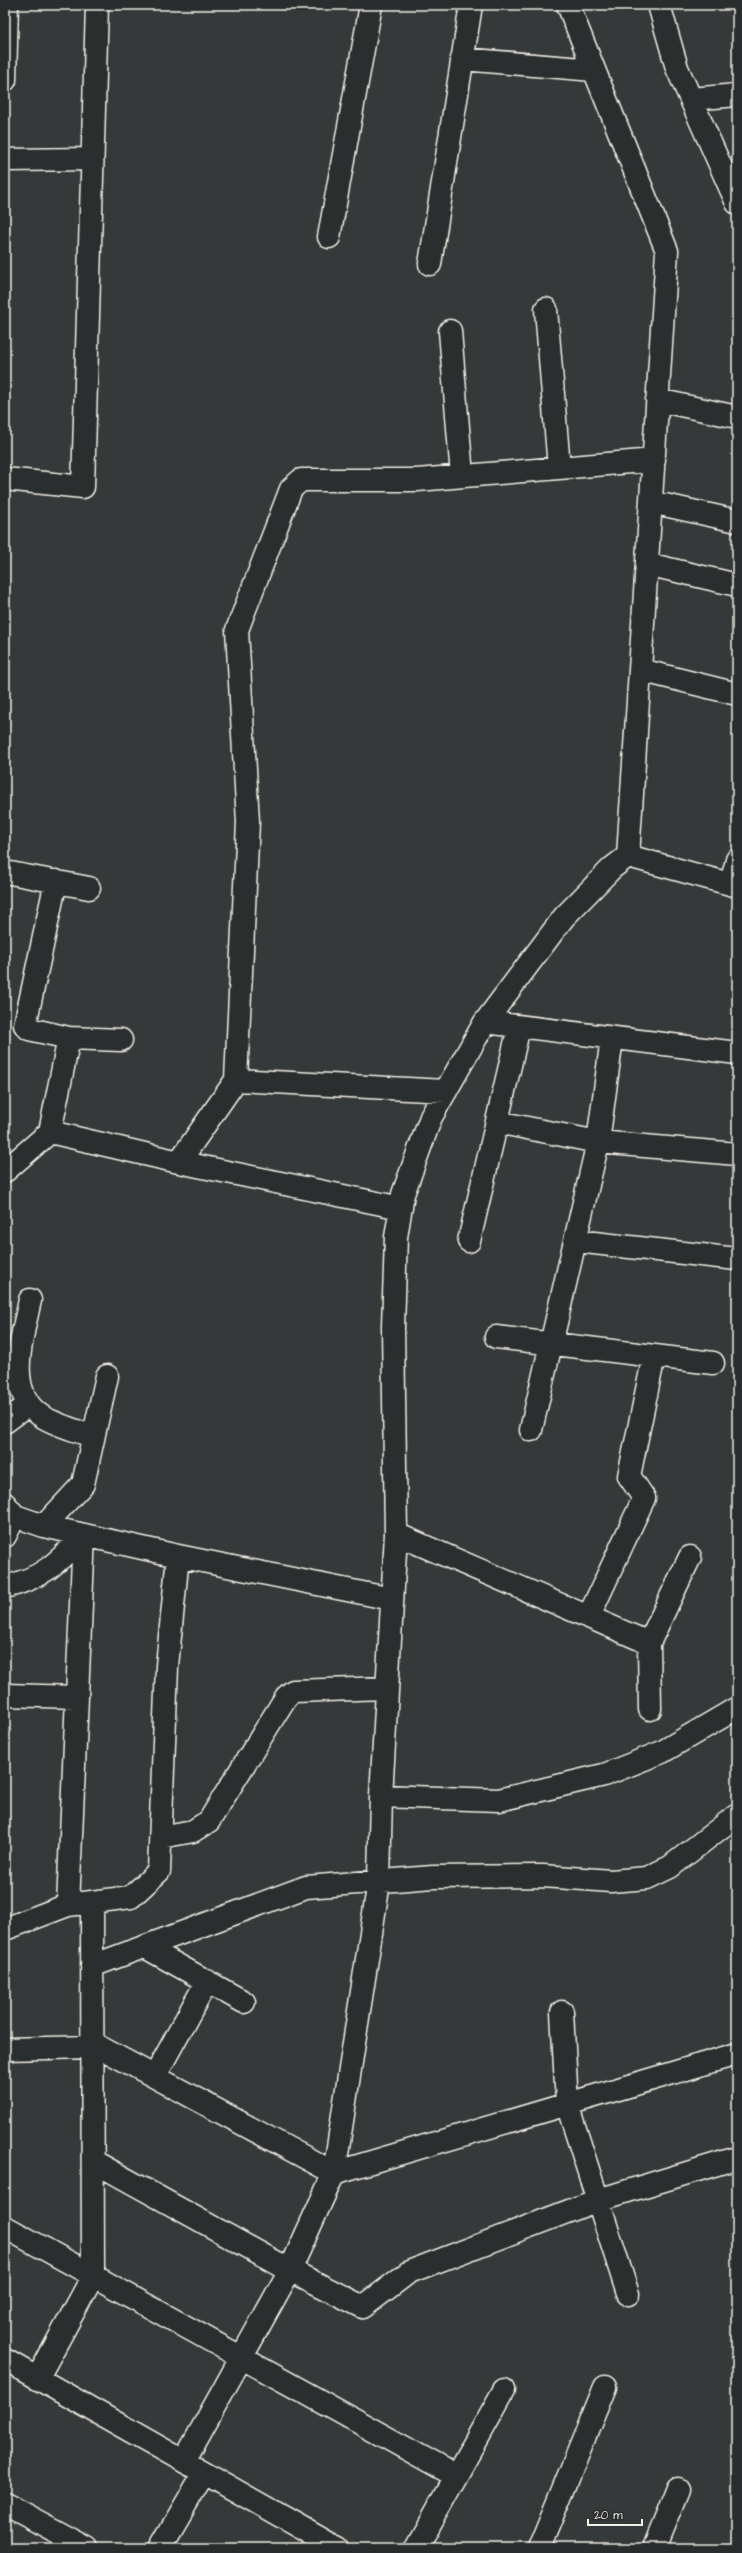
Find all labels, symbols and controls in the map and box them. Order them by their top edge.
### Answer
scale bar [588,2501,642,2527]
text: 20 m [594,2507,623,2524]

